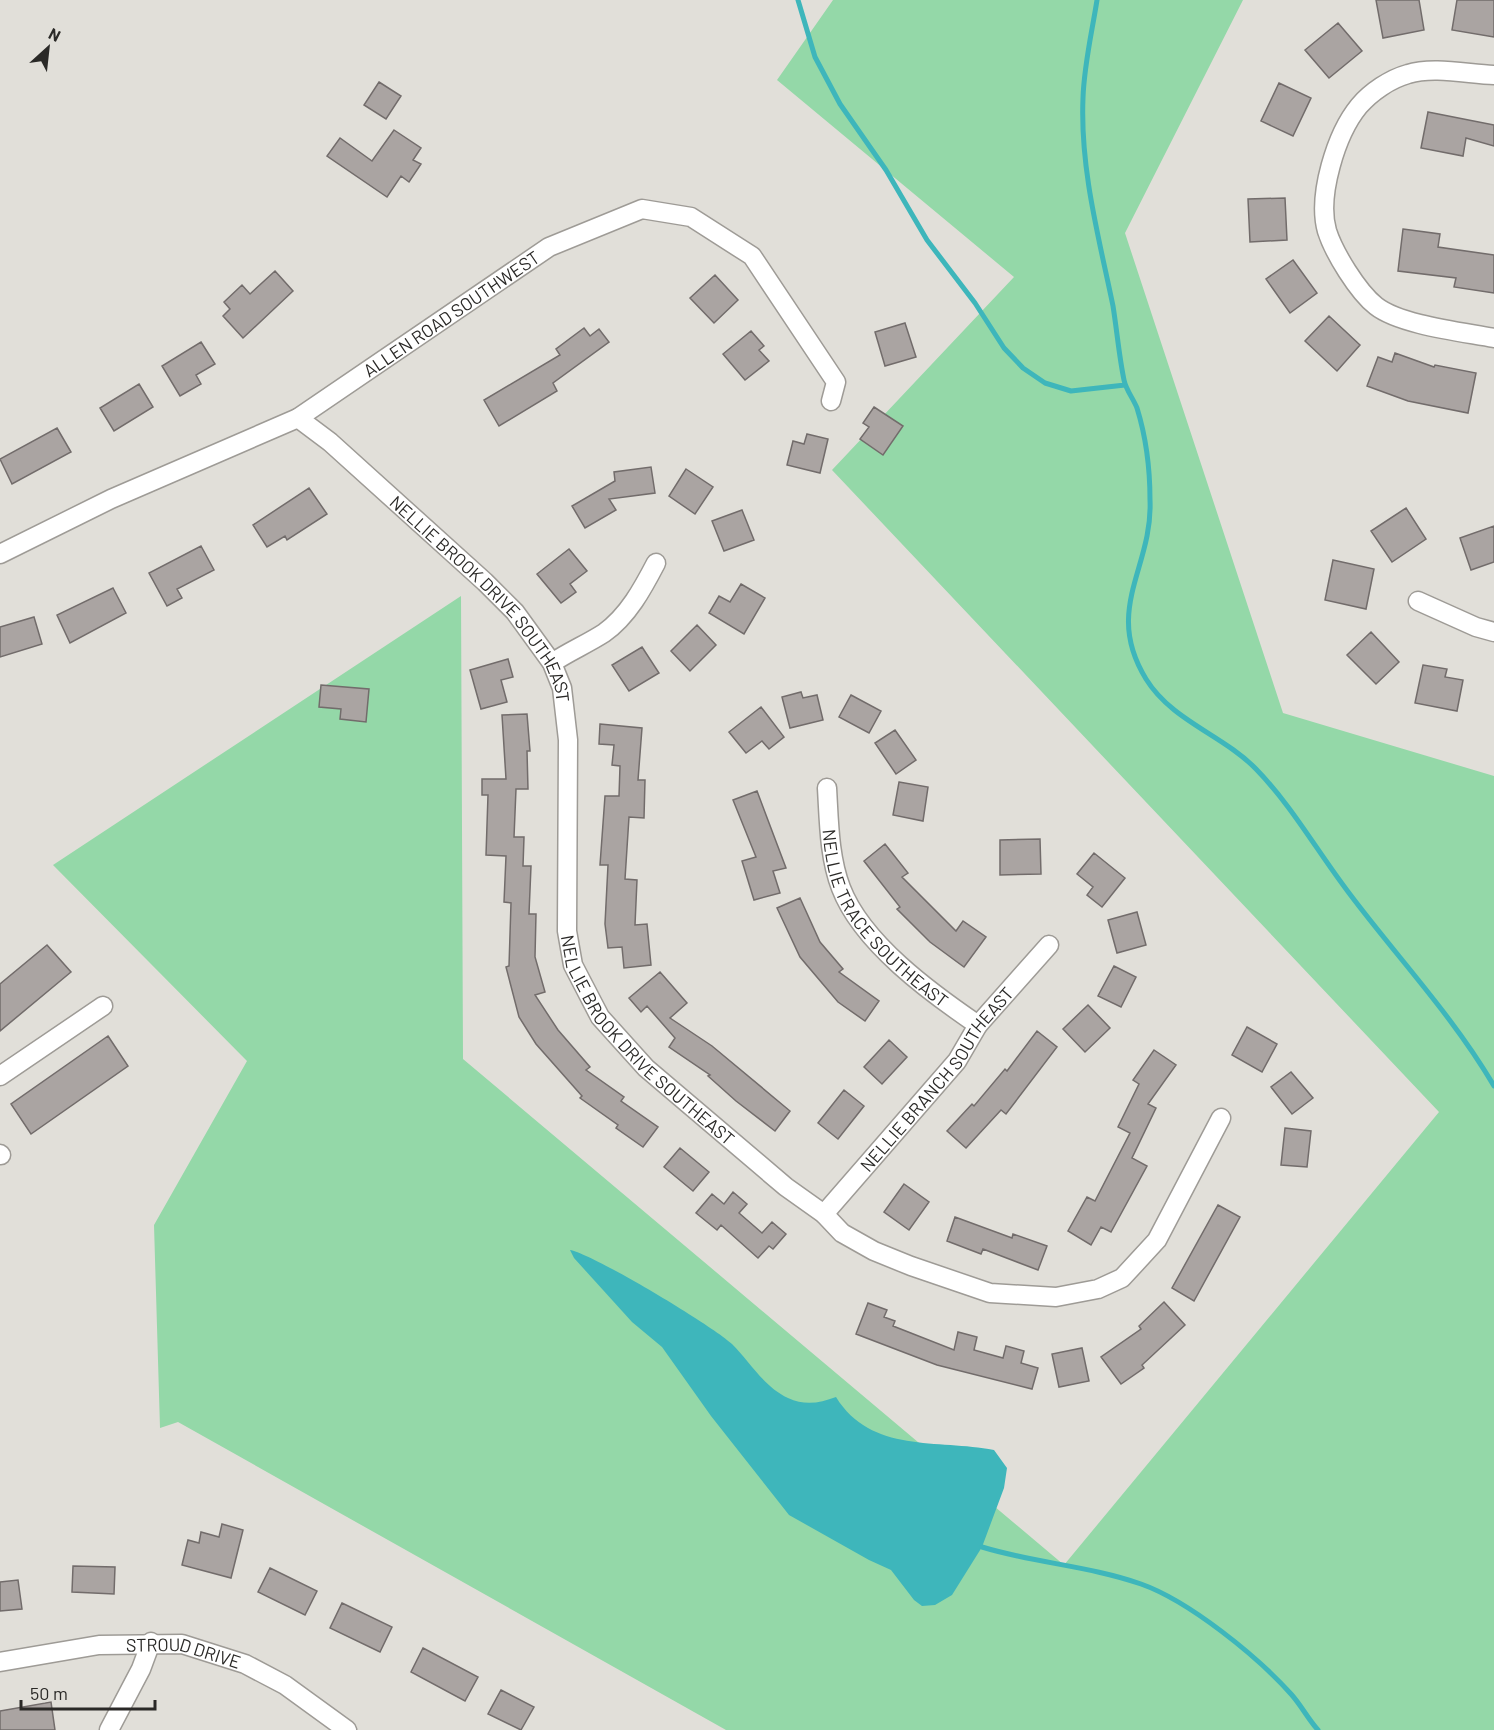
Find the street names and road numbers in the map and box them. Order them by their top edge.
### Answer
street label: ALLEN ROAD SOUTHWEST [359,246,543,381]
street label: NELLIE BROOK DRIVE SOUTHEAST [386,491,575,703]
street label: NELLIE TRACE SOUTHEAST [818,828,953,1011]
street label: NELLIE BROOK DRIVE SOUTHEAST [557,933,739,1149]
street label: NELLIE BRANCH SOUTHEAST [855,982,1018,1176]
street label: STROUD DRIVE [126,1633,244,1673]

